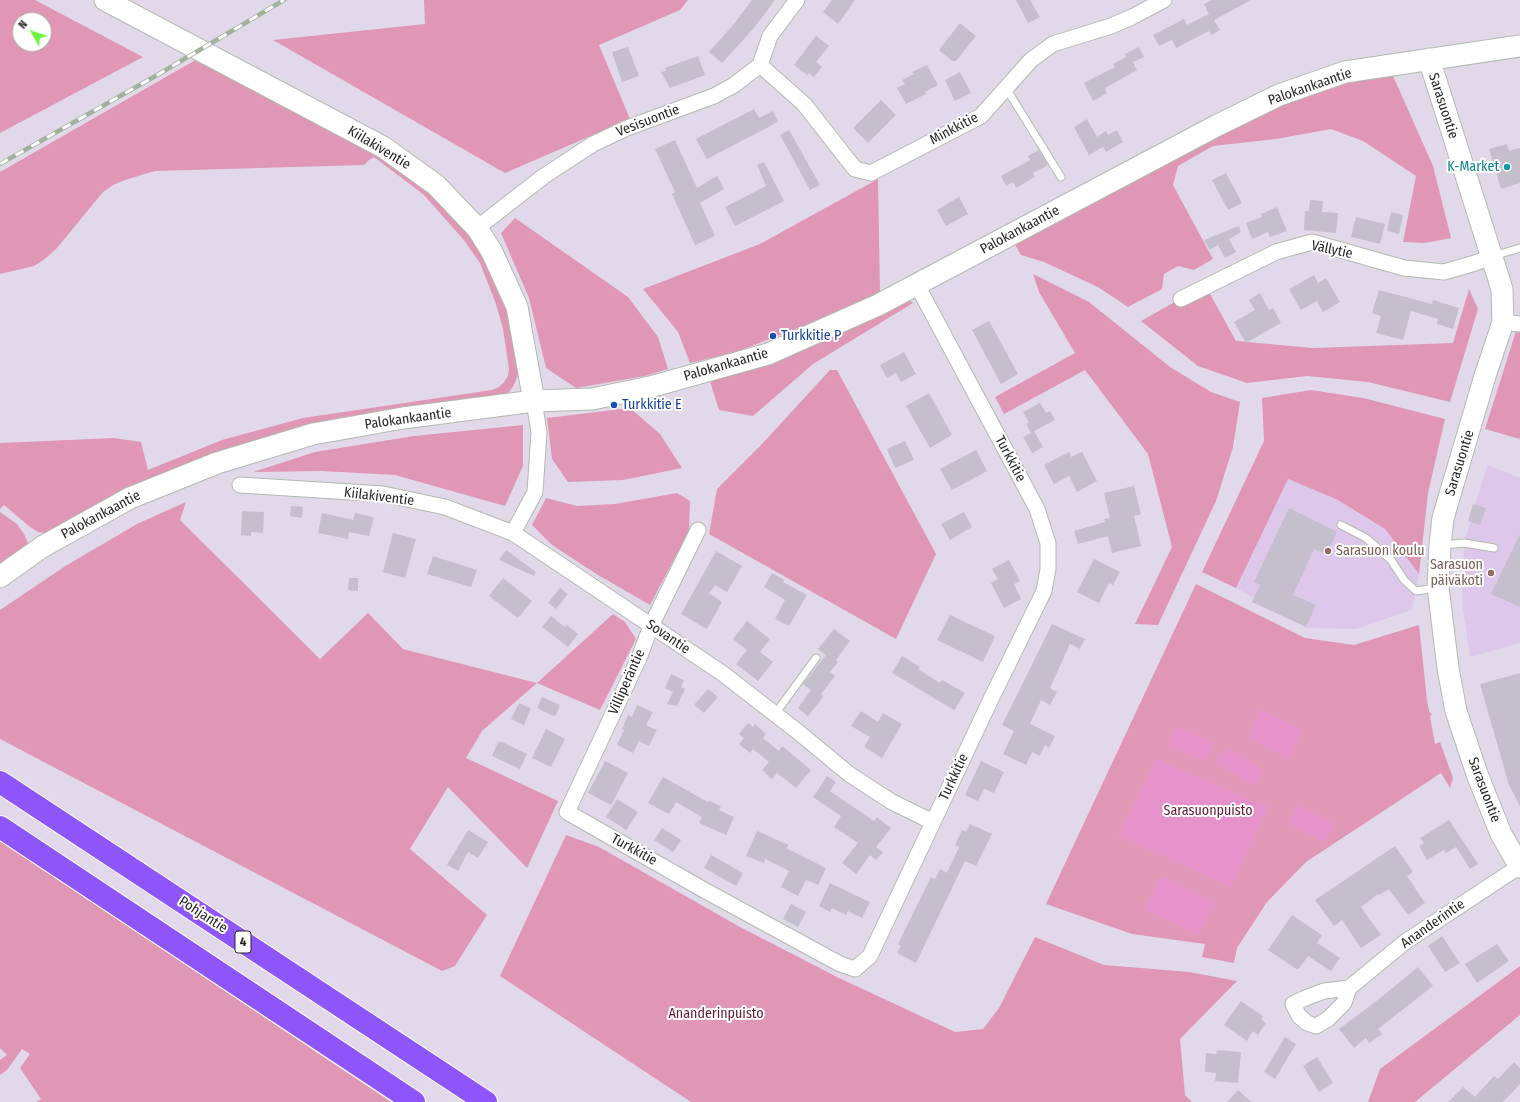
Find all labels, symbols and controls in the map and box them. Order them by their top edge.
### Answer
north arrow [12,12,52,52]
text: N [16,18,30,31]
street label: Palokankaantie [1266,65,1354,109]
street label: Sarasuontie [1424,71,1462,141]
street label: Vesisuontie [614,101,682,141]
street label: Minkkitie [927,109,981,149]
street label: Kiilakiventie [344,123,414,173]
place label: K-Market [1447,159,1499,175]
marker: K-Market [1502,162,1512,172]
street label: Palokankaantie [978,202,1062,258]
street label: Vällytie [1310,237,1354,263]
place label: Turkkitie P [781,328,841,344]
marker: Turkkitie P [768,331,778,341]
street label: Palokankaantie [682,345,770,385]
place label: Turkkitie E [622,397,682,413]
marker: Turkkitie E [609,400,619,410]
street label: Palokankaantie [364,405,452,433]
street label: Sarasuontie [1442,428,1478,498]
street label: Turkkitie [991,433,1029,485]
street label: Kiilakiventie [343,484,415,510]
street label: Palokankaantie [59,487,143,543]
place label: Sarasuon koulu [1336,543,1424,559]
marker: Sarasuon koulu [1323,546,1333,556]
place label: Sarasuon päiväkoti [1430,557,1483,590]
marker: Sarasuon päiväkoti [1486,568,1496,578]
street label: Sovantie [643,616,693,658]
street label: Villiperäntie [605,647,649,717]
street label: Turkkitie [936,751,972,803]
street label: Sarasuontie [1464,755,1504,825]
park label: Sarasuonpuisto [1163,803,1253,819]
street label: Turkkitie [608,831,660,869]
street label: Pohjantie [176,893,230,937]
street label: Ananderintie [1398,896,1468,952]
road number: 4 [235,931,251,953]
park label: Ananderinpuisto [668,1006,764,1022]

